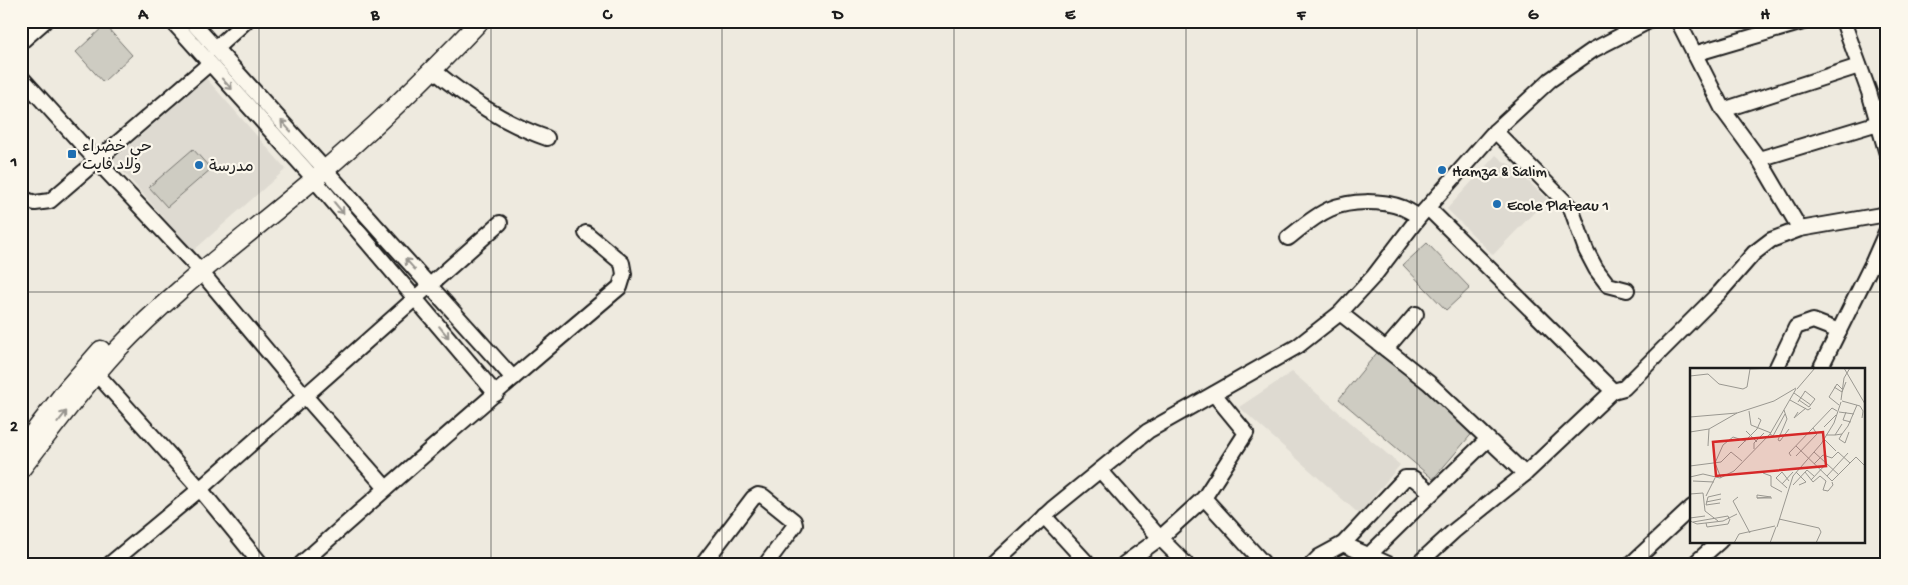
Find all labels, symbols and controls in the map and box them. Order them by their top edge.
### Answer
text: A [137,7,149,26]
text: B [370,7,380,26]
text: C [602,7,613,26]
text: D [831,7,844,26]
text: E [1065,7,1076,26]
text: F [1296,7,1307,26]
text: G [1528,7,1539,26]
text: H [1760,7,1770,26]
one-way arrow [222,77,233,90]
one-way arrow [280,119,291,132]
place label: حي خضراء ولاد فايت [82,139,152,176]
marker: حي خضراء ولاد فايت [66,148,78,160]
text: 1 [10,154,17,173]
place label: مدرسة [209,158,254,178]
marker: مدرسة [193,159,205,171]
marker: Hamza & Salim [1436,164,1448,176]
place label: Hamza & Salim [1452,164,1548,183]
marker: Ecole Plateau 1 [1491,198,1503,210]
place label: Ecole Plateau 1 [1507,198,1609,217]
one-way arrow [333,201,344,214]
one-way arrow [404,257,416,270]
one-way arrow [438,325,449,338]
inset map [1690,368,1866,542]
one-way arrow [56,410,67,423]
text: 2 [10,419,18,438]

